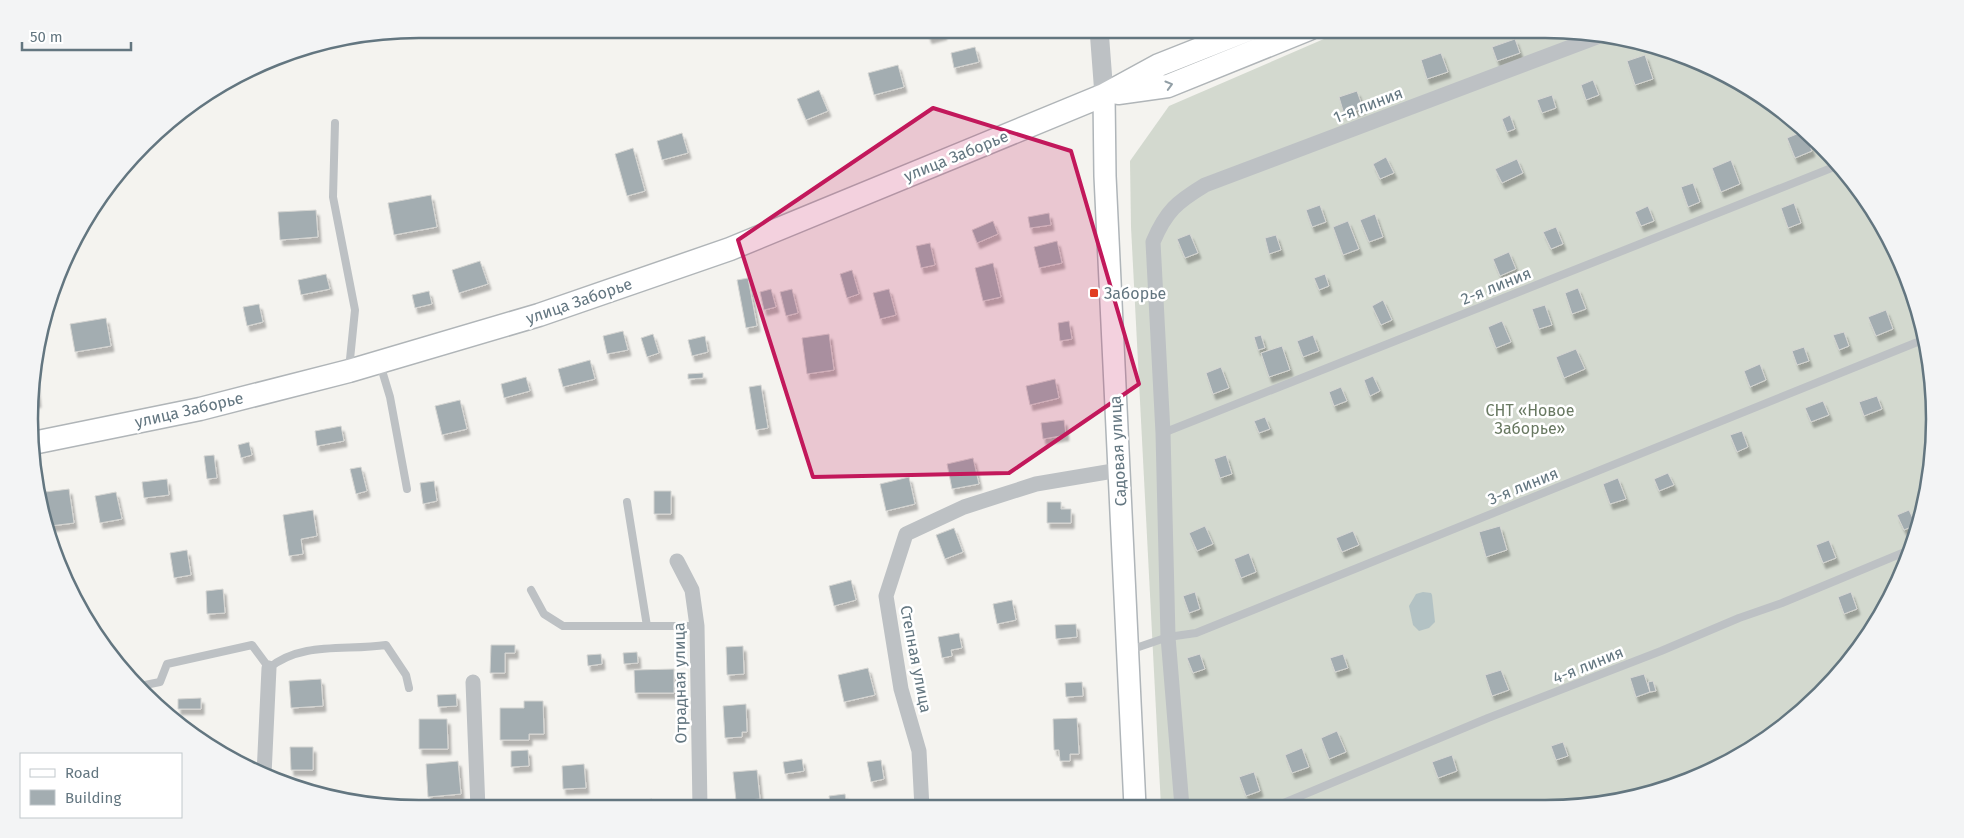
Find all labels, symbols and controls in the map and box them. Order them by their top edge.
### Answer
scale bar [22,20,131,52]
text: 50 m [30,28,63,46]
one-way arrow [1165,80,1173,90]
street label: 1-я линия [1331,83,1405,127]
street label: улица Заборье [901,126,1011,186]
street label: 2-я линия [1458,263,1534,309]
street label: улица Заборье [523,274,635,328]
place label: Заборье [1104,284,1166,303]
marker: Заборье [1088,287,1100,299]
street label: улица Заборье [133,388,245,432]
street label: Садовая улица [1106,395,1130,507]
park label: СНТ «Новое Заборье» [1486,401,1574,438]
street label: 3-я линия [1485,463,1561,509]
street label: Степная улица [896,604,936,714]
street label: Отрадная улица [669,622,691,744]
street label: 4-я линия [1550,642,1626,688]
legend [20,753,182,818]
text: Road [65,764,100,782]
text: Building [65,789,121,807]

